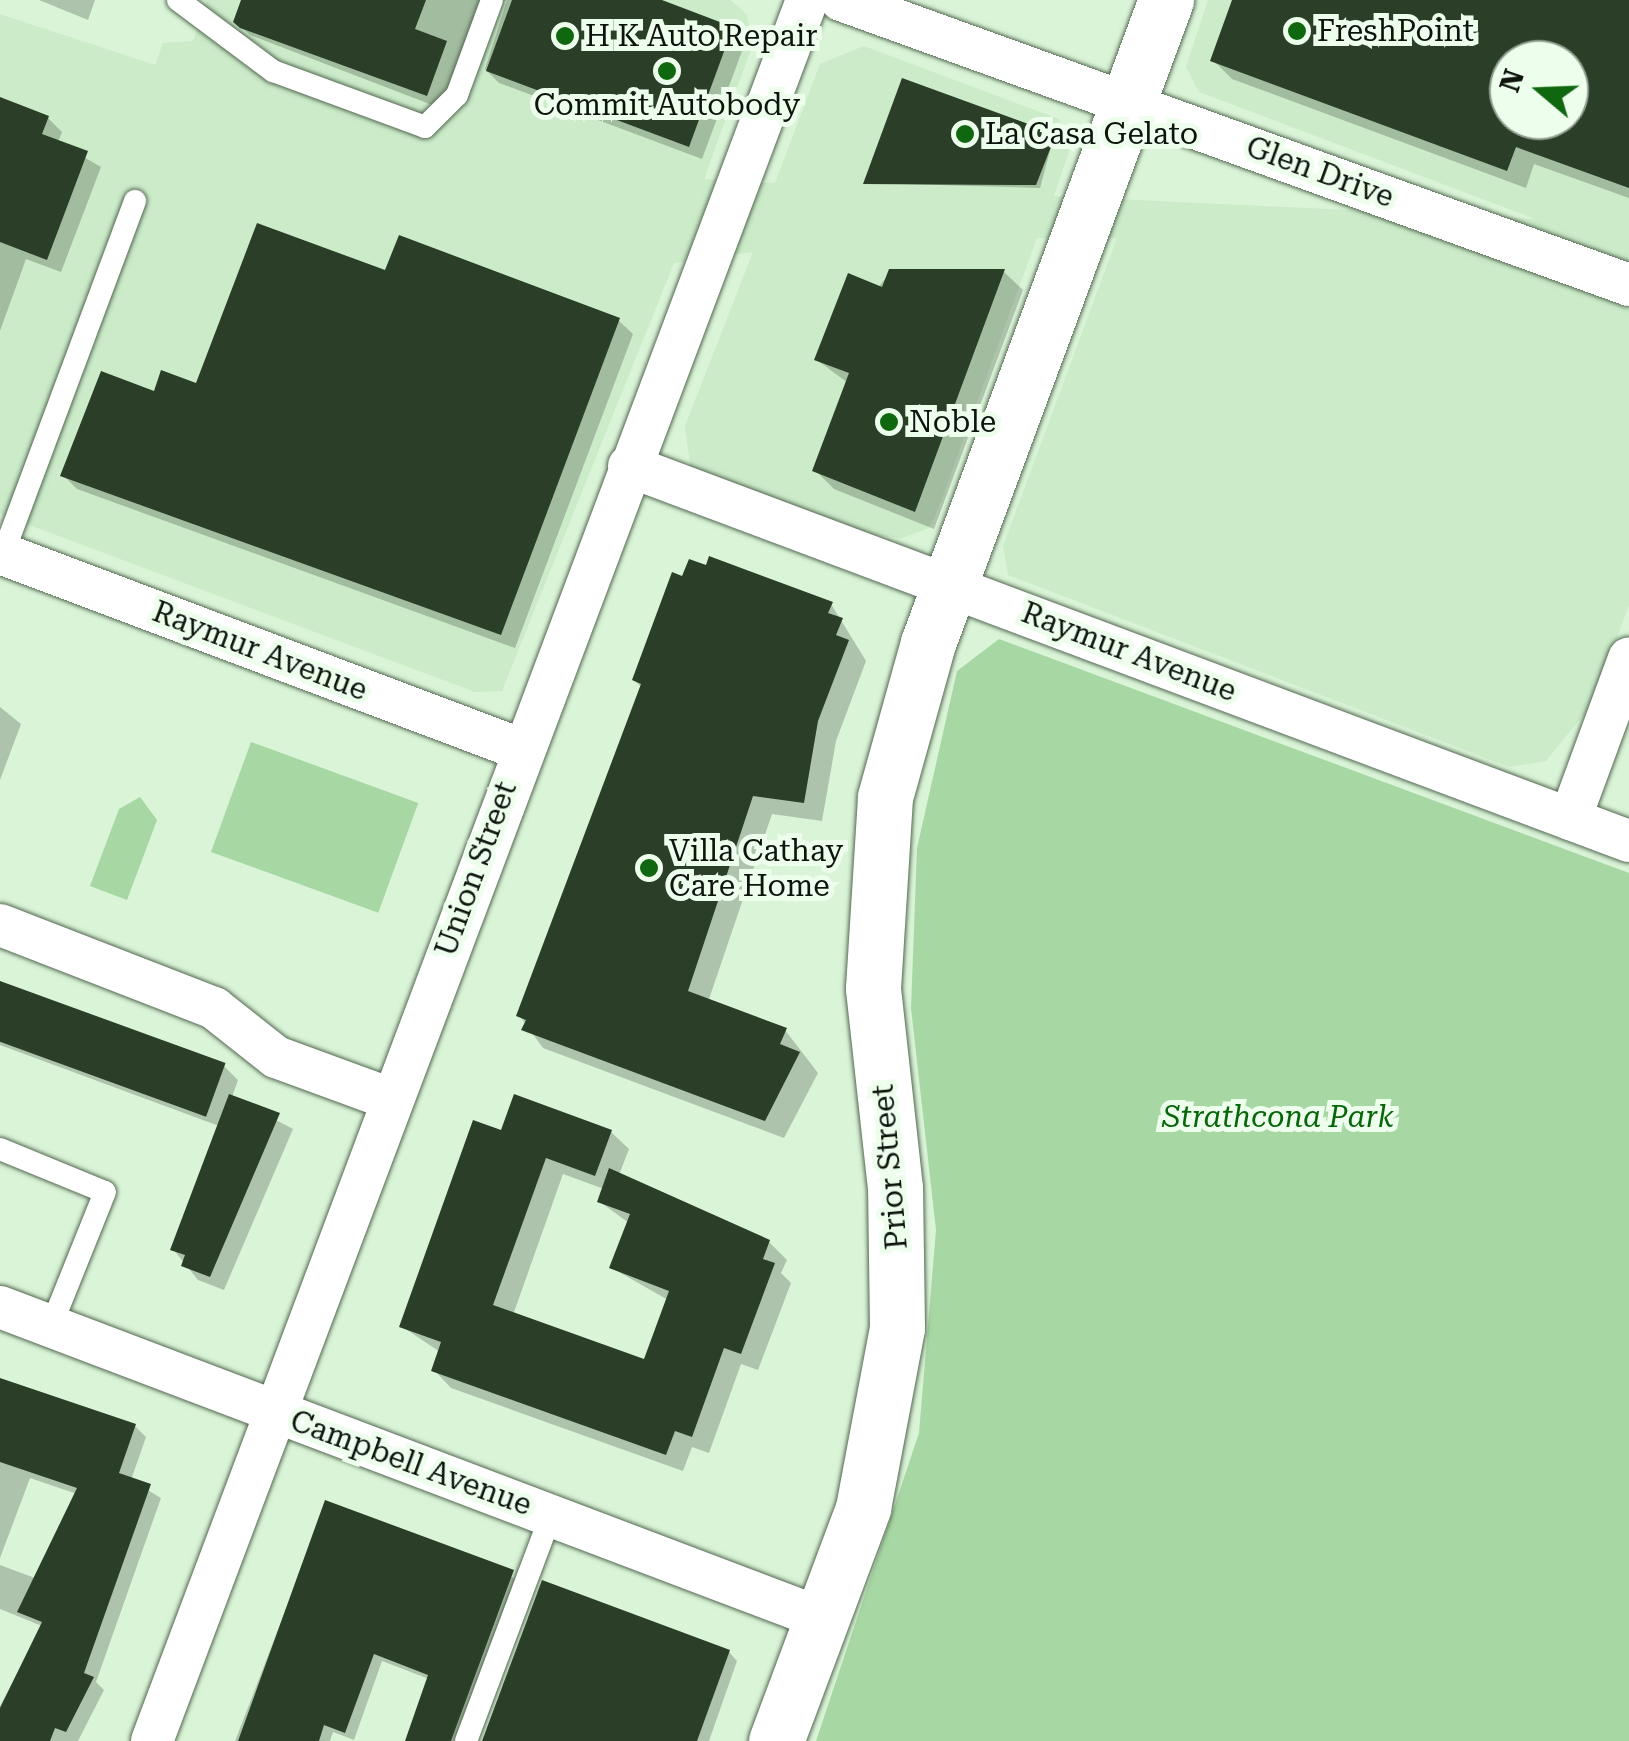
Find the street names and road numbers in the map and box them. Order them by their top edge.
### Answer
street label: Glen Drive [1241,129,1399,215]
street label: Raymur Avenue [148,594,372,708]
street label: Raymur Avenue [1017,595,1241,709]
street label: Union Street [428,776,524,962]
street label: Prior Street [865,1083,915,1251]
street label: Campbell Avenue [286,1403,536,1523]

